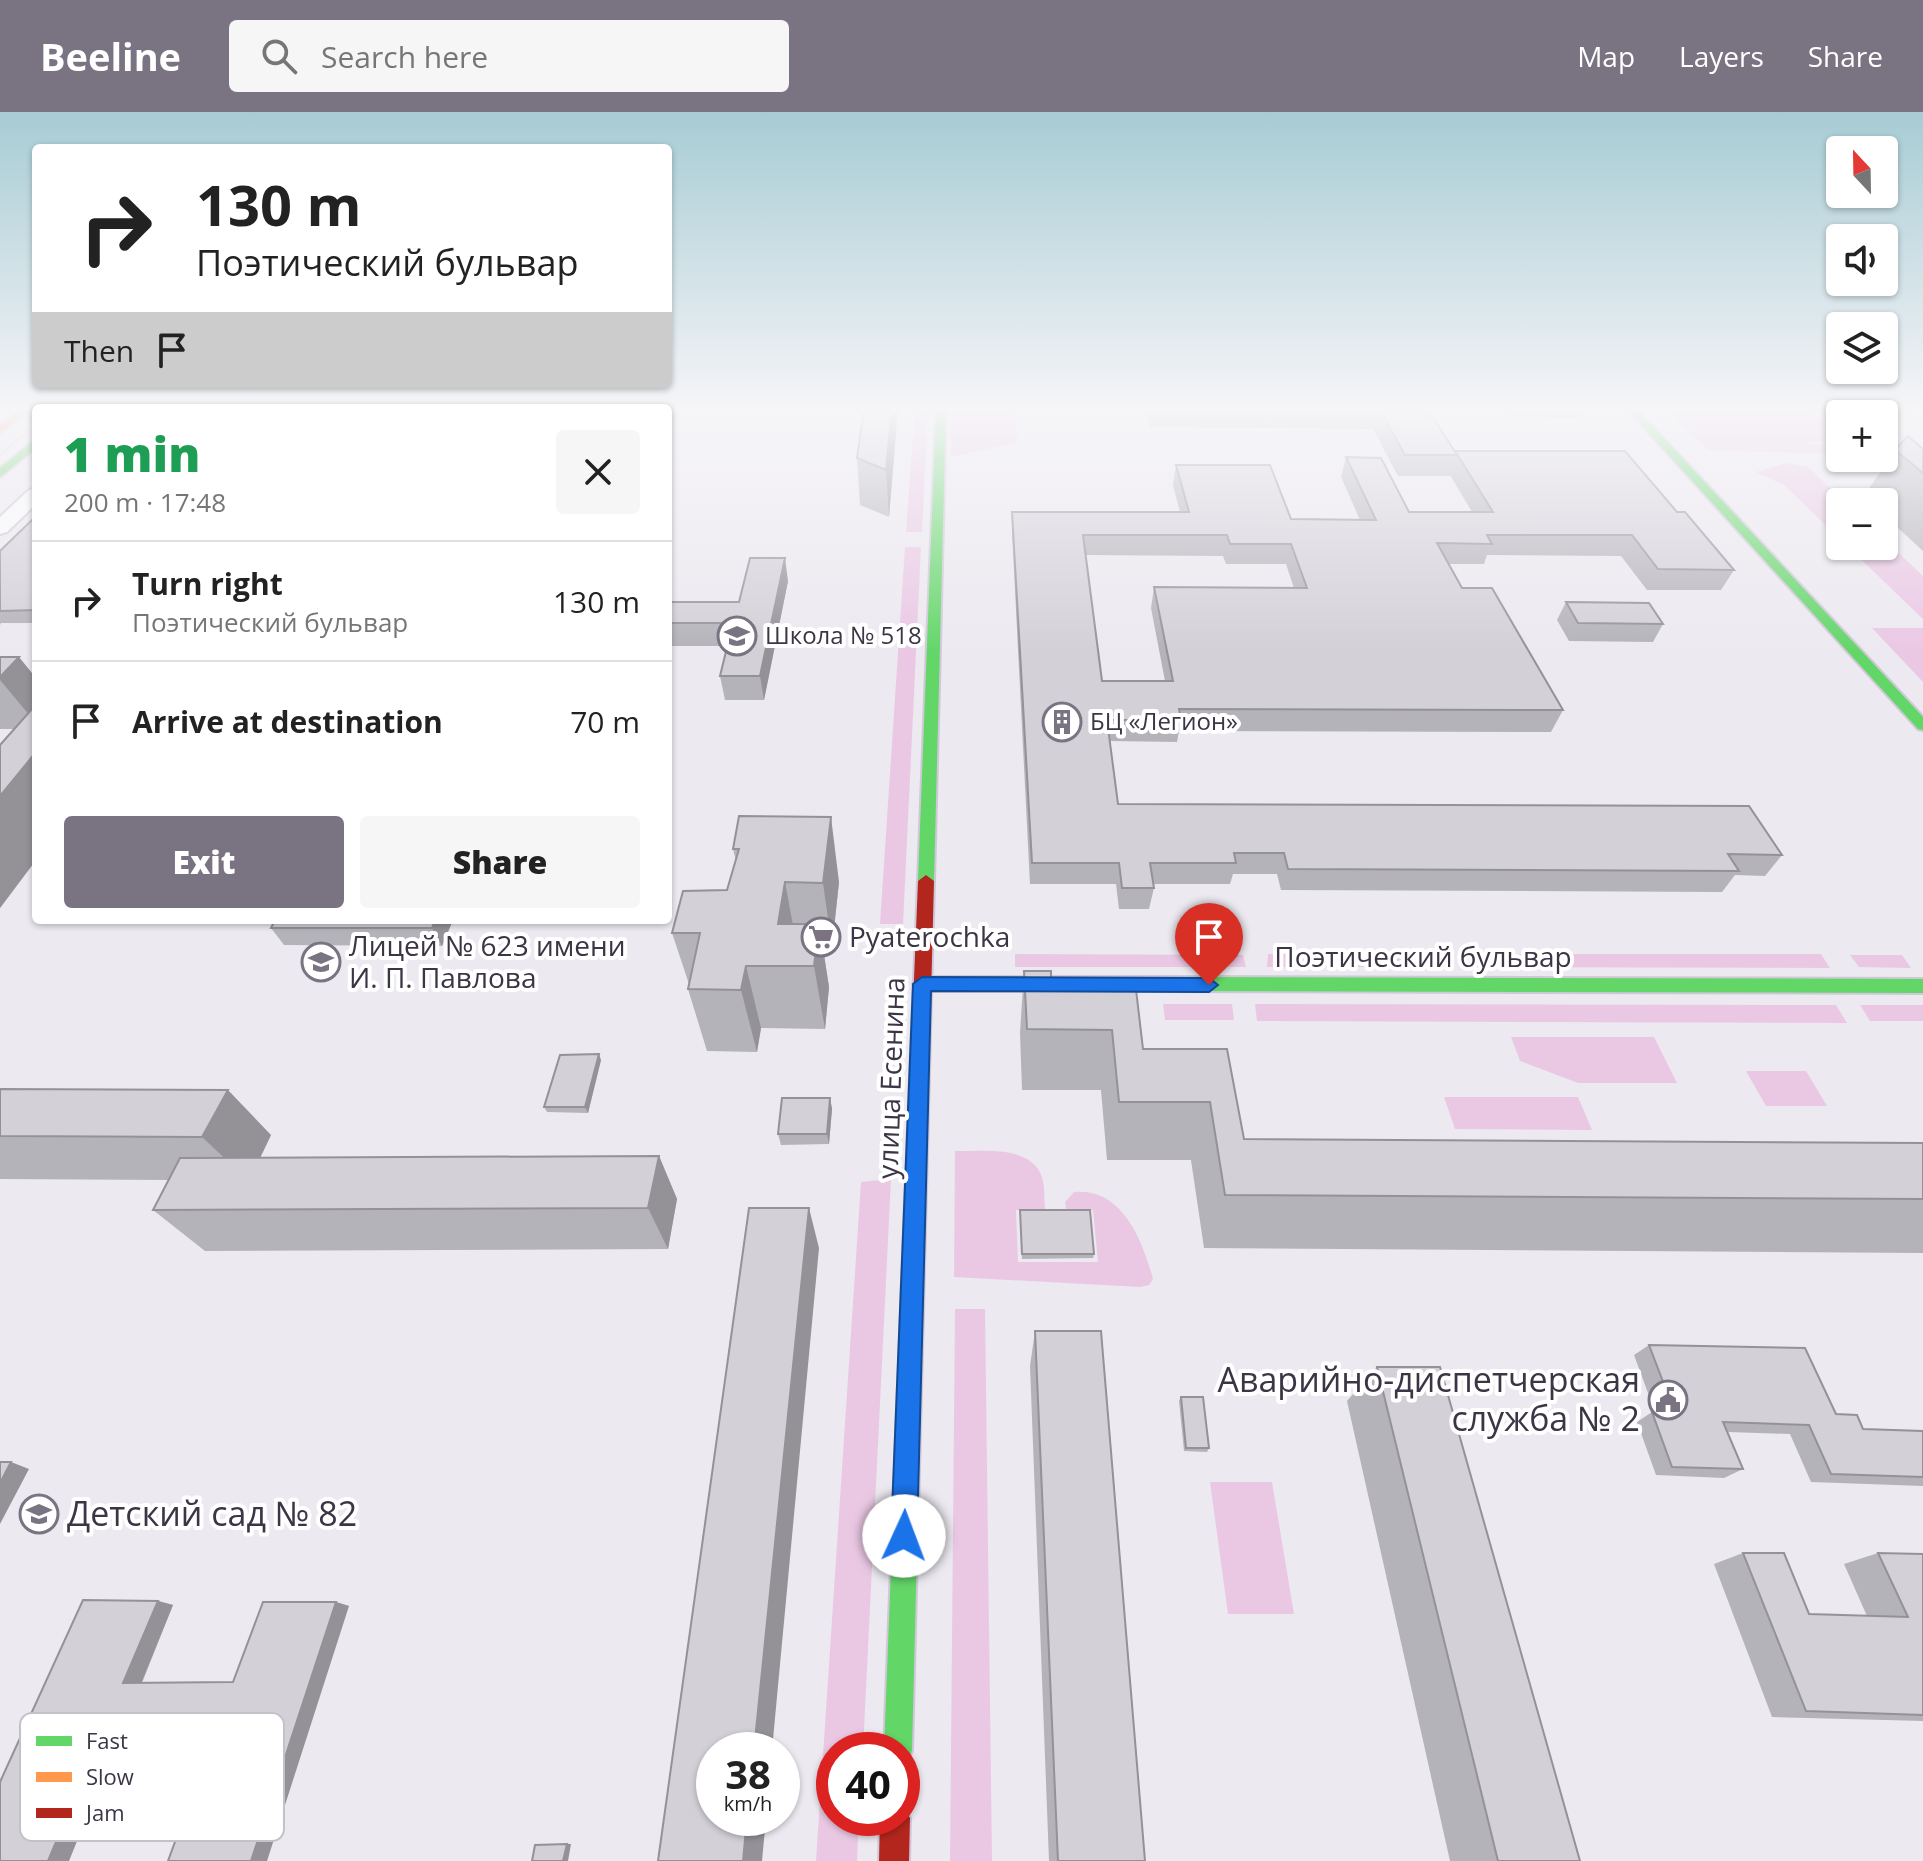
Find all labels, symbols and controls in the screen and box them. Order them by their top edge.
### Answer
search box [229,20,789,92]
text: Beeline [40,30,181,82]
icon: search [257,34,301,78]
text: Search here [321,36,488,77]
text: Map [1577,37,1635,75]
text: Layers [1679,37,1764,75]
text: Share [1808,37,1883,75]
north arrow [1826,136,1898,208]
map controls [1826,136,1898,560]
text: 130 m [196,166,362,242]
icon: right [64,176,168,280]
button: sound [1826,224,1898,296]
text: Поэтический бульвар [196,238,578,287]
button: layers [1826,312,1898,384]
icon: arrive [150,328,194,372]
text: Then [64,330,134,371]
button: + [1826,400,1898,472]
text: 1 min [64,421,200,486]
button: close [556,430,640,514]
text: 200 m · 17:48 [64,484,226,520]
button: − [1826,488,1898,560]
text: Turn right [132,563,283,604]
icon: right [64,579,108,623]
text: 130 m [553,581,640,622]
text: Поэтический бульвар [132,604,408,640]
school or university icon: Школа № 518 [716,615,758,657]
place label: Школа № 518 [765,618,922,651]
icon: arrive [64,699,108,743]
text: Arrive at destination [132,701,443,742]
text: 70 m [570,701,640,742]
building icon: БЦ «Легион» [1041,701,1083,743]
place label: БЦ «Легион» [1090,704,1238,737]
button: Exit [64,816,344,908]
button: Share [360,816,640,908]
pin [1175,903,1243,985]
icon: arrive [1187,915,1231,959]
supermarket icon: Pyaterochka [800,916,842,958]
place label: Pyaterochka [849,917,1010,955]
place label: Лицей № 623 имени И. П. Павлова [349,926,626,996]
street label: Поэтический бульвар [1274,937,1572,975]
school or university icon: Лицей № 623 имени И. П. Павлова [300,941,342,983]
street label: улица Есенина [867,977,913,1179]
place label: Аварийно-диспетчерская служба № 2 [1217,1356,1640,1441]
public building icon: Аварийно-диспетчерская служба № 2 [1647,1379,1689,1421]
place label: Детский сад № 82 [67,1490,357,1536]
school or university icon: Детский сад № 82 [18,1493,60,1535]
position arrow [862,1494,946,1578]
legend [20,1713,284,1841]
text: Fast [86,1725,128,1755]
speed limit sign: 40 [816,1732,920,1836]
text: 38 [725,1746,771,1801]
text: Slow [86,1761,134,1791]
text: km/h [724,1790,772,1817]
text: Jam [84,1797,125,1827]

